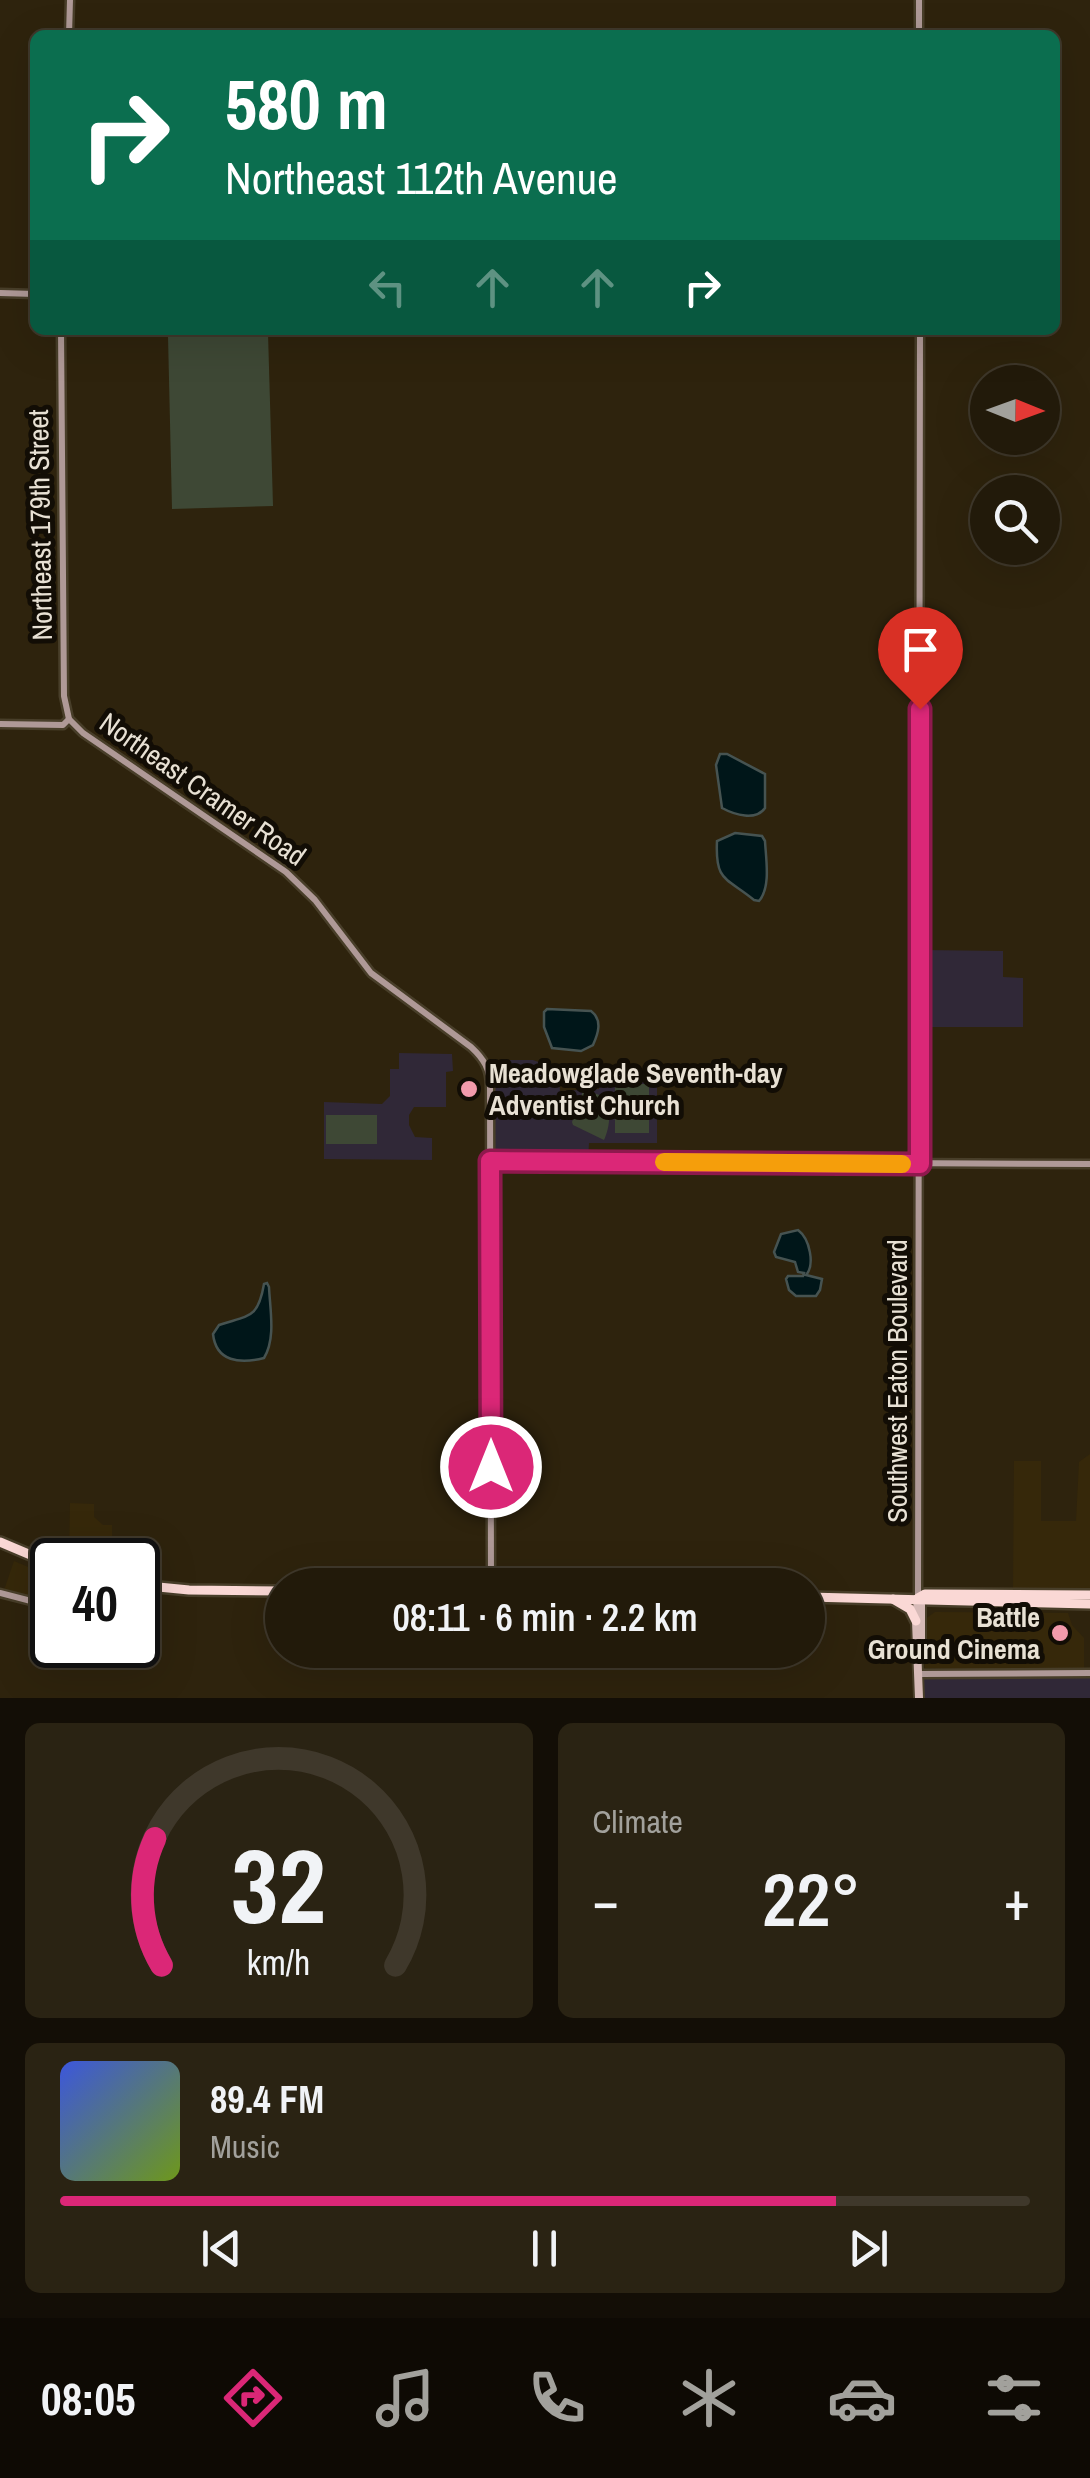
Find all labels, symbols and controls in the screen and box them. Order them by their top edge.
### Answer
text: 580 m [225,57,388,151]
icon: right [60,70,190,200]
text: Northeast 112th Avenue [225,147,618,208]
icon: left [360,260,415,315]
icon: ahead [465,260,520,315]
icon: ahead [570,260,625,315]
icon: right [675,260,730,315]
north arrow [970,365,1060,455]
map controls [970,365,1060,565]
street label: Northeast 179th Street [19,409,61,641]
button: search [970,475,1060,565]
pin [878,607,963,710]
icon: arrive [893,622,948,677]
street label: Northeast Cramer Road [92,704,314,874]
place label: Meadowglade Seventh-day Adventist Church [489,1054,783,1124]
marker: Meadowglade Seventh-day Adventist Church [458,1078,480,1100]
street label: Southwest Eaton Boulevard [878,1239,916,1523]
position arrow [439,1415,543,1519]
speed limit sign: 40 [30,1538,160,1668]
text: 08:11 · 6 min · 2.2 km [392,1592,698,1643]
place label: Battle Ground Cinema [868,1598,1040,1668]
marker: Battle Ground Cinema [1049,1622,1071,1644]
text: Climate [593,1800,683,1843]
text: 32 [231,1815,326,1955]
text: 22° [762,1848,860,1949]
text: − [593,1863,619,1937]
text: + [1004,1863,1030,1937]
text: km/h [247,1938,311,1986]
text: 89.4 FM [210,2074,324,2125]
text: Music [210,2125,280,2168]
icon: previous [194,2221,249,2276]
icon: pause [517,2221,572,2276]
icon: next [841,2221,896,2276]
icon: directions [218,2363,288,2433]
icon: music [370,2363,440,2433]
icon: phone [522,2363,592,2433]
icon: climate [674,2363,744,2433]
icon: car [827,2363,897,2433]
icon: filters [979,2363,1049,2433]
text: 08:05 [41,2368,135,2429]

